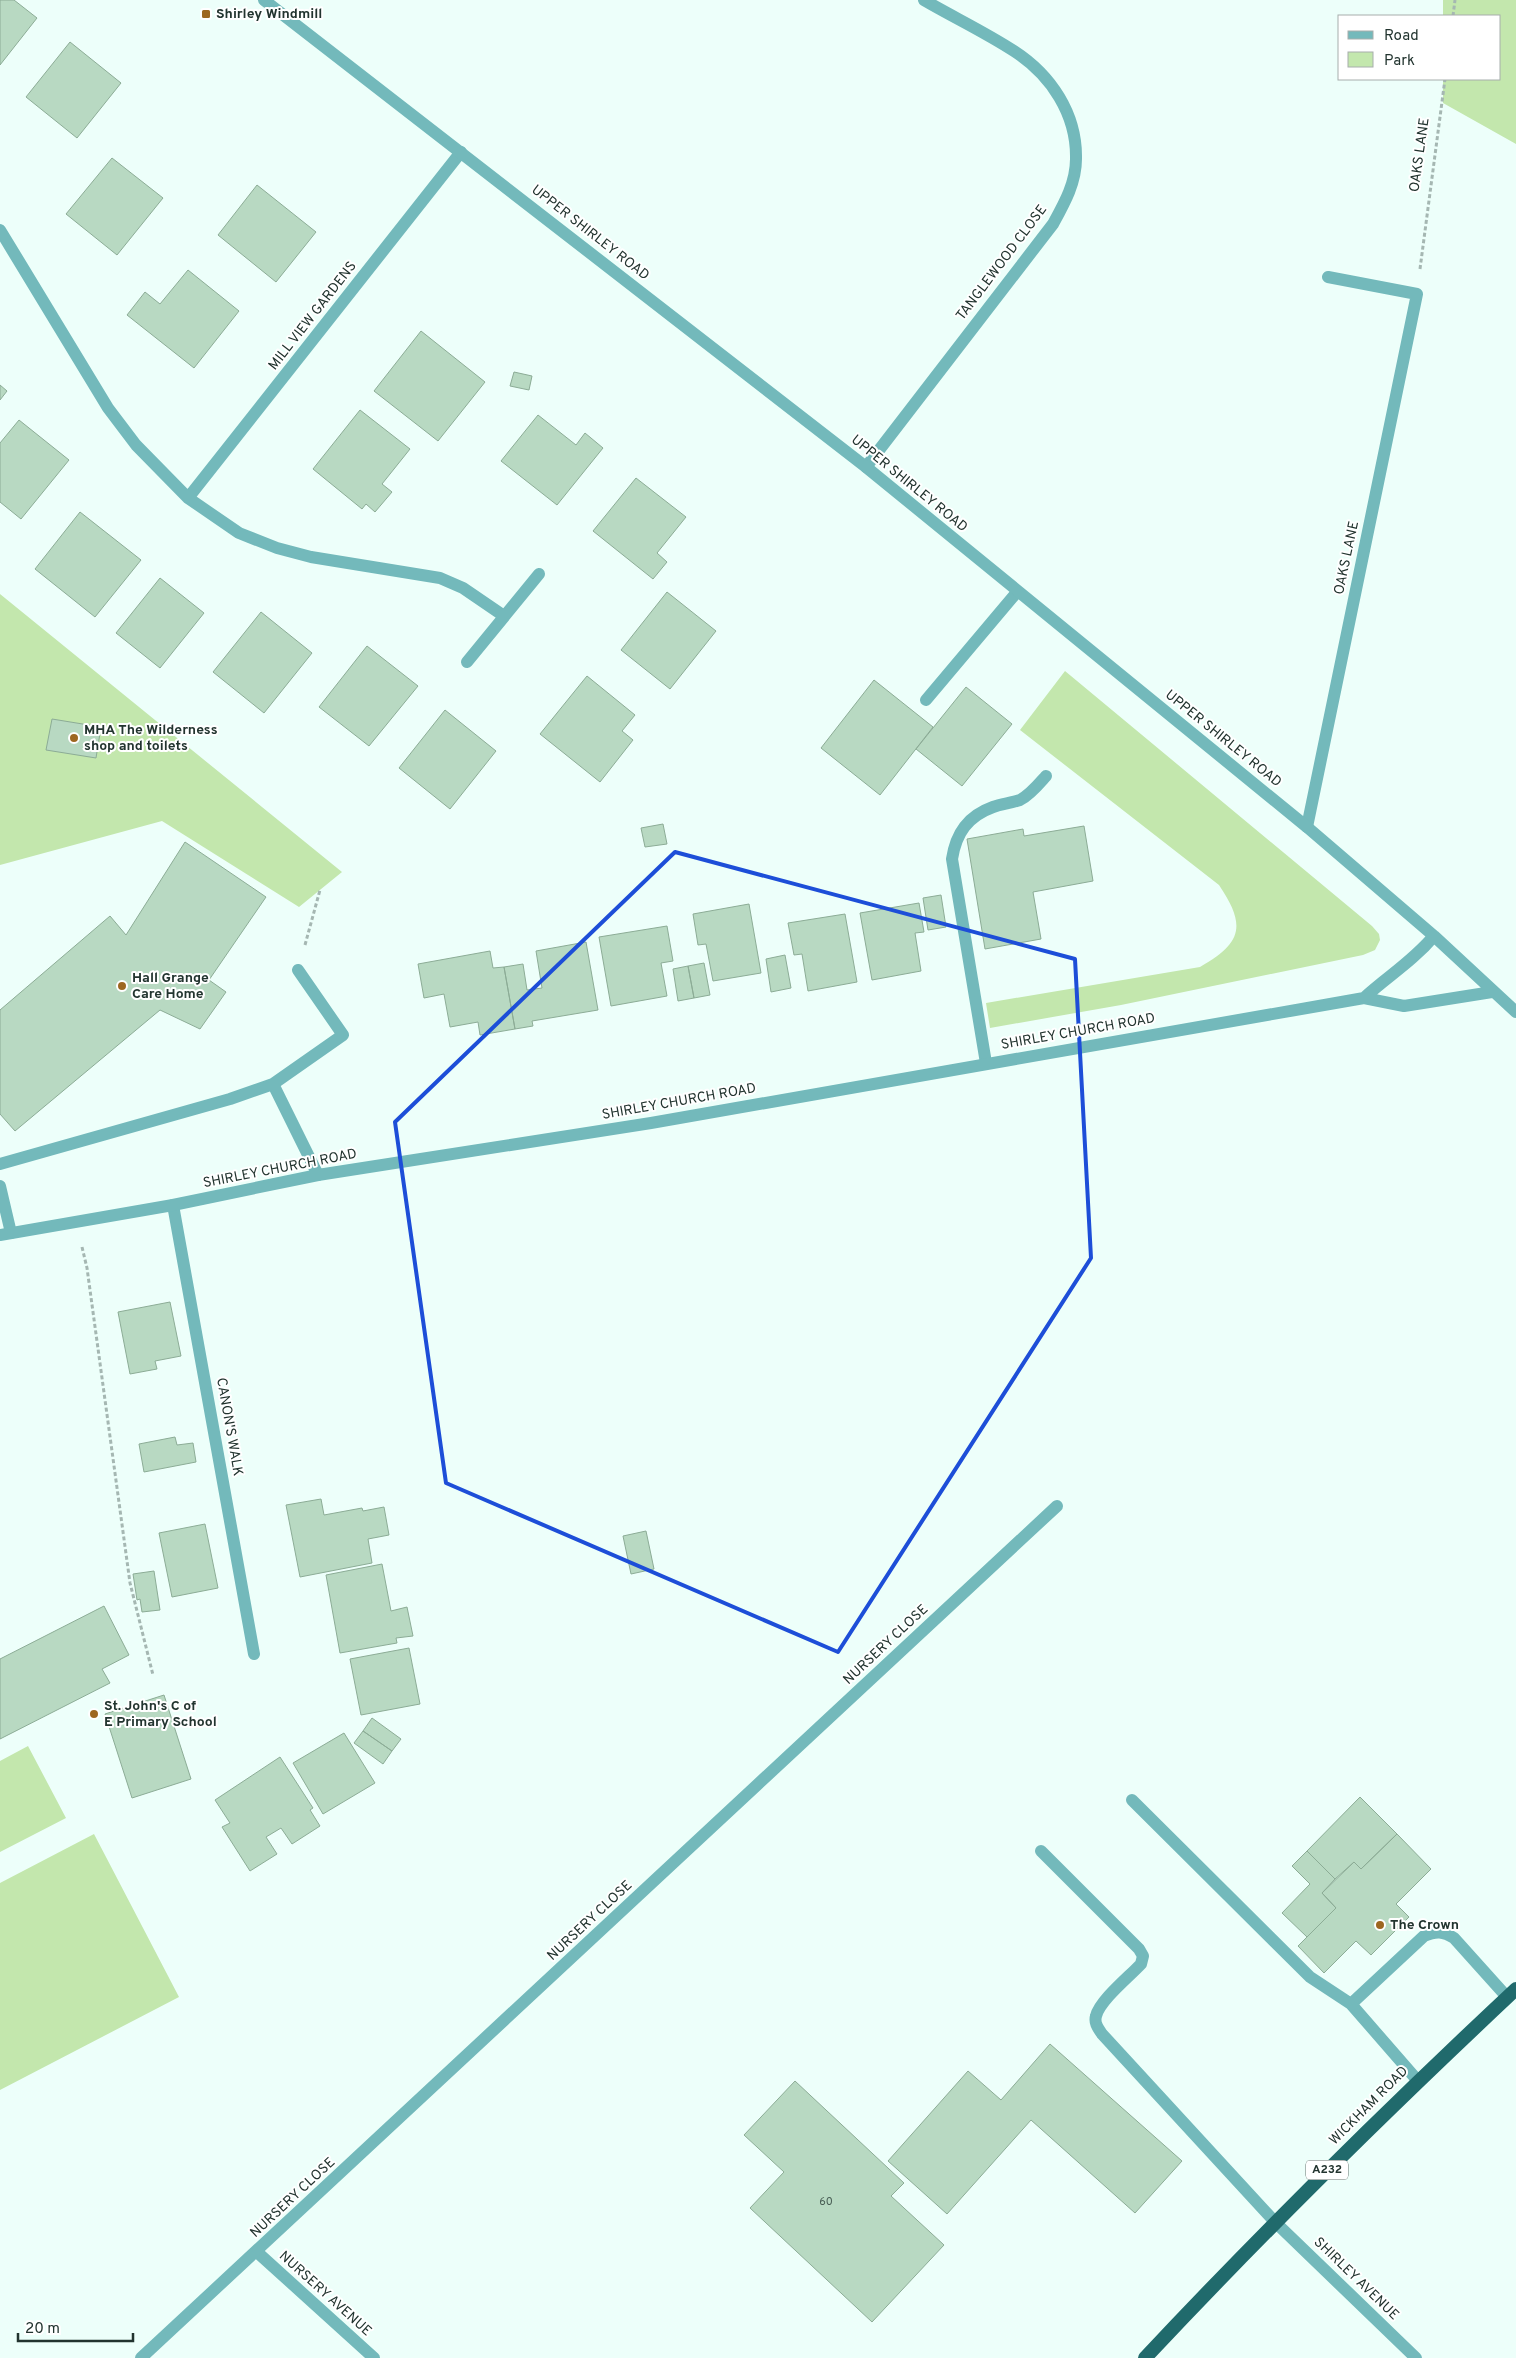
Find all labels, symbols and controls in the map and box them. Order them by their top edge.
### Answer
place label: Shirley Windmill [216,6,322,23]
marker: Shirley Windmill [200,8,212,20]
legend [1338,15,1501,80]
text: Road [1384,27,1419,46]
text: Park [1384,52,1415,71]
street label: OAKS LANE [1406,117,1434,193]
street label: UPPER SHIRLEY ROAD [528,182,652,284]
street label: TANGLEWOOD CLOSE [953,202,1051,324]
street label: MILL VIEW GARDENS [265,258,361,374]
street label: UPPER SHIRLEY ROAD [847,432,971,536]
street label: OAKS LANE [1331,520,1363,596]
street label: UPPER SHIRLEY ROAD [1161,687,1285,791]
place label: MHA The Wilderness shop and toilets [84,722,218,755]
marker: MHA The Wilderness shop and toilets [68,732,80,744]
place label: Hall Grange Care Home [132,970,209,1003]
marker: Hall Grange Care Home [116,980,128,992]
street label: SHIRLEY CHURCH ROAD [1000,1010,1156,1054]
street label: SHIRLEY CHURCH ROAD [601,1080,757,1124]
street label: SHIRLEY CHURCH ROAD [202,1146,358,1192]
street label: CANON'S WALK [212,1376,246,1478]
street label: NURSERY CLOSE [840,1601,932,1689]
place label: St. John's C of E Primary School [104,1698,217,1731]
marker: St. John's C of E Primary School [88,1708,100,1720]
street label: NURSERY CLOSE [544,1877,636,1965]
place label: The Crown [1390,1917,1459,1934]
marker: The Crown [1374,1919,1386,1931]
street label: WICKHAM ROAD [1326,2063,1412,2149]
street label: NURSERY CLOSE [247,2154,339,2242]
road number: A232 [1306,2160,1348,2180]
house number: 60 [819,2195,833,2209]
street label: SHIRLEY AVENUE [1310,2234,1402,2324]
street label: NURSERY AVENUE [275,2248,375,2340]
scale bar [18,2310,132,2342]
text: 20 m [25,2320,60,2339]

